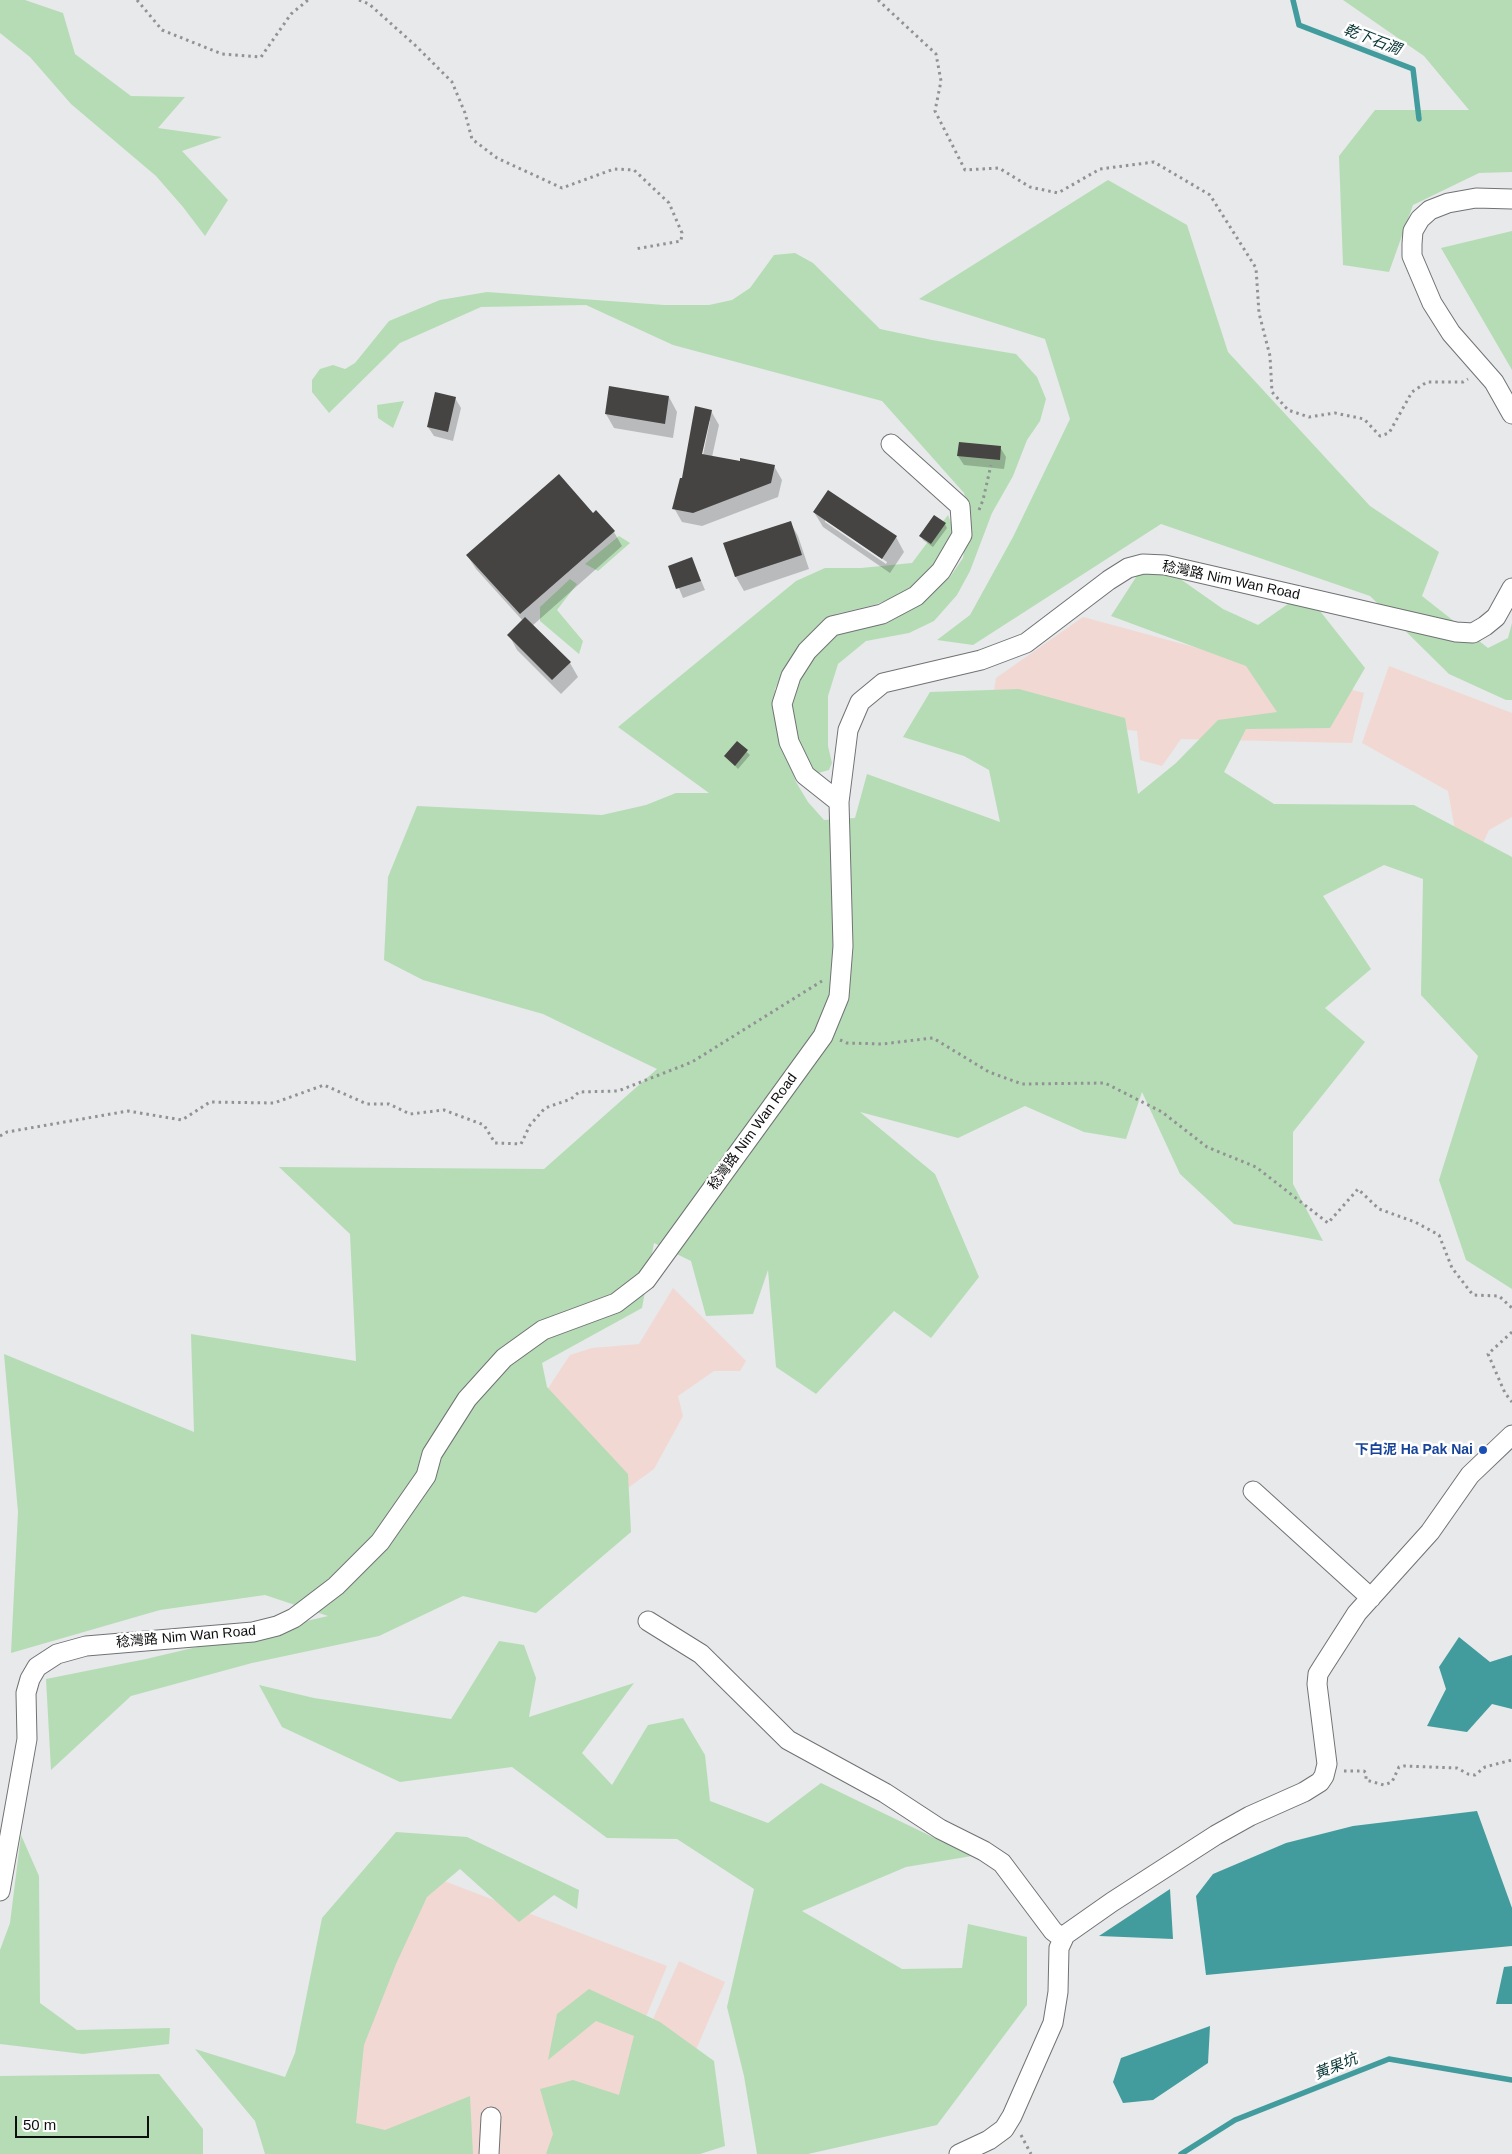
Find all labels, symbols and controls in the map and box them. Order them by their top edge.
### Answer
water label: 乾下石澗 [1341,21,1403,59]
street label: 稔灣路 Nim Wan Road [1161,558,1301,604]
street label: 稔灣路 Nim Wan Road [705,1070,801,1194]
place label: 下白泥 Ha Pak Nai [1355,1442,1473,1458]
marker: 下白泥 Ha Pak Nai [1477,1444,1489,1456]
street label: 稔灣路 Nim Wan Road [115,1623,257,1651]
water label: 黃果坑 [1312,2050,1360,2084]
scale bar [18,2106,151,2138]
text: 50 m [23,2116,56,2133]

